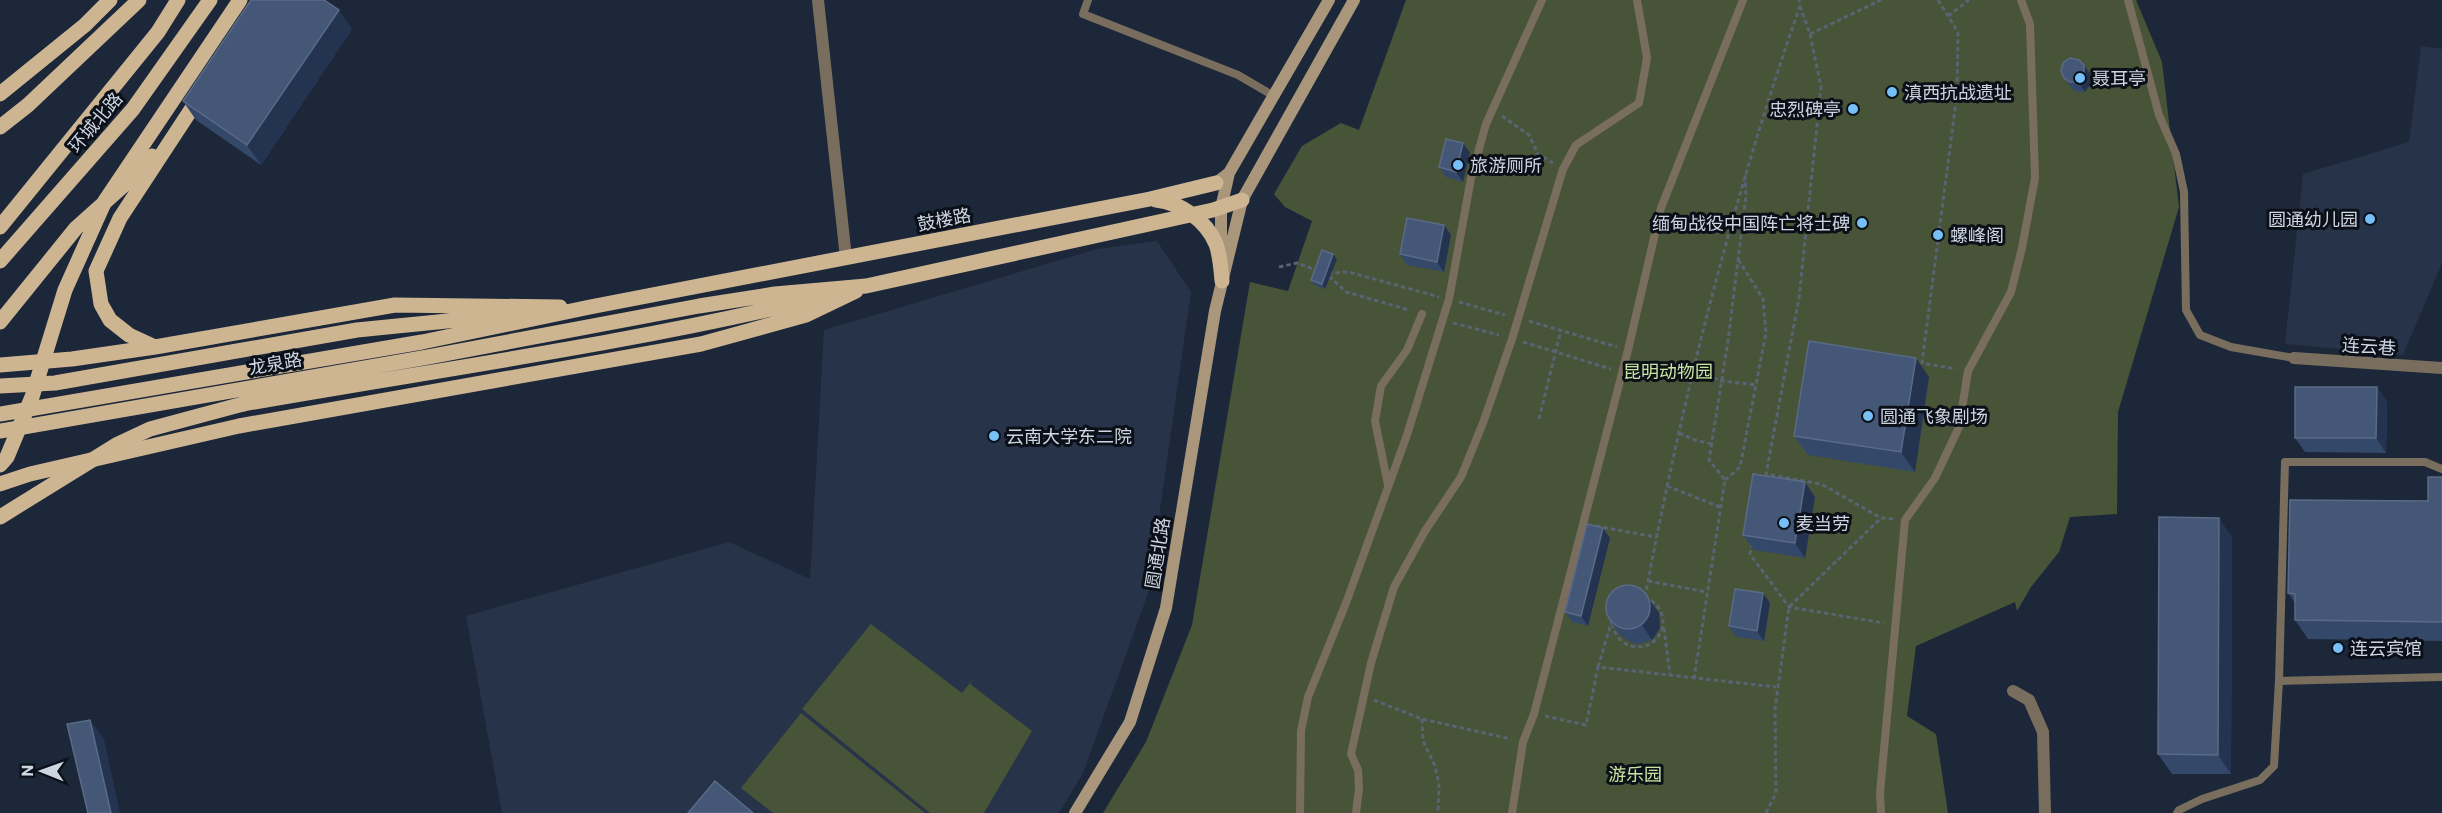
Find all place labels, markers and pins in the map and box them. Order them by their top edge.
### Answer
place label: 聂耳亭 [2092,67,2146,89]
marker: 聂耳亭 [2073,71,2087,85]
place label: 滇西抗战遗址 [1904,81,2012,103]
marker: 滇西抗战遗址 [1885,85,1899,99]
place label: 忠烈碑亭 [1769,98,1841,120]
marker: 忠烈碑亭 [1846,102,1860,116]
place label: 旅游厕所 [1470,154,1542,176]
marker: 旅游厕所 [1451,158,1465,172]
place label: 圆通幼儿园 [2268,208,2358,230]
place label: 缅甸战役中国阵亡将士碑 [1652,212,1850,234]
marker: 圆通幼儿园 [2363,212,2377,226]
marker: 缅甸战役中国阵亡将士碑 [1855,216,1869,230]
place label: 螺峰阁 [1950,224,2004,246]
marker: 螺峰阁 [1931,228,1945,242]
place label: 圆通飞象剧场 [1880,405,1988,427]
marker: 圆通飞象剧场 [1861,409,1875,423]
place label: 云南大学东二院 [1006,425,1132,447]
marker: 云南大学东二院 [987,429,1001,443]
place label: 麦当劳 [1796,512,1850,534]
marker: 麦当劳 [1777,516,1791,530]
place label: 连云宾馆 [2350,637,2422,659]
marker: 连云宾馆 [2331,641,2345,655]

